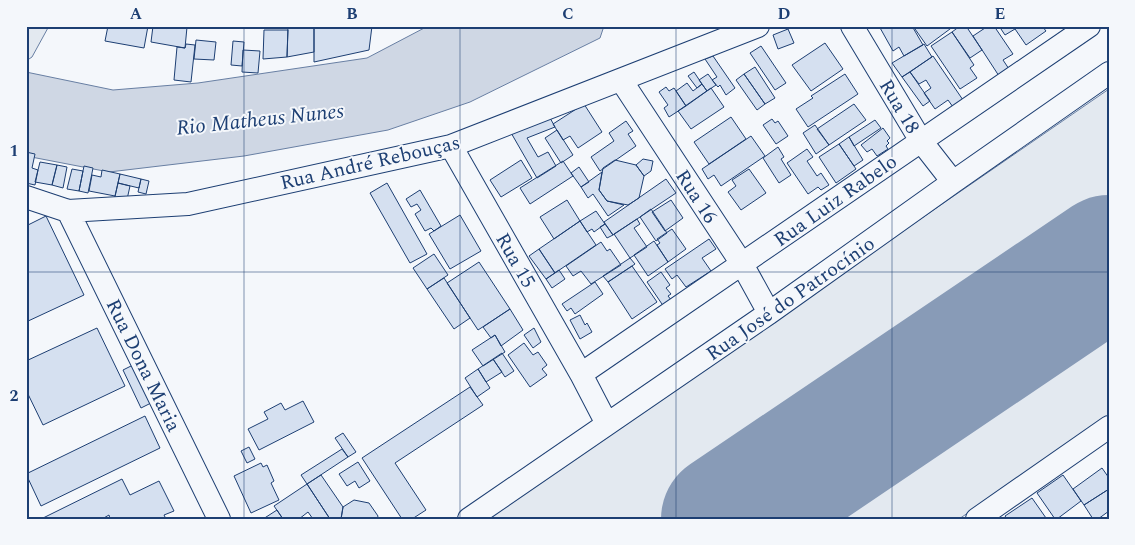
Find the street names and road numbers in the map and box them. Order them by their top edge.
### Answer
street label: Rua 18 [871,73,927,140]
street label: Rua André Rebouças [277,128,463,198]
street label: Rua Luiz Rabelo [768,147,903,255]
street label: Rua 16 [667,164,725,230]
street label: Rua 15 [487,227,543,294]
street label: Rua José do Patrocínio [700,229,881,369]
street label: Rua Dona Maria [98,294,188,437]

